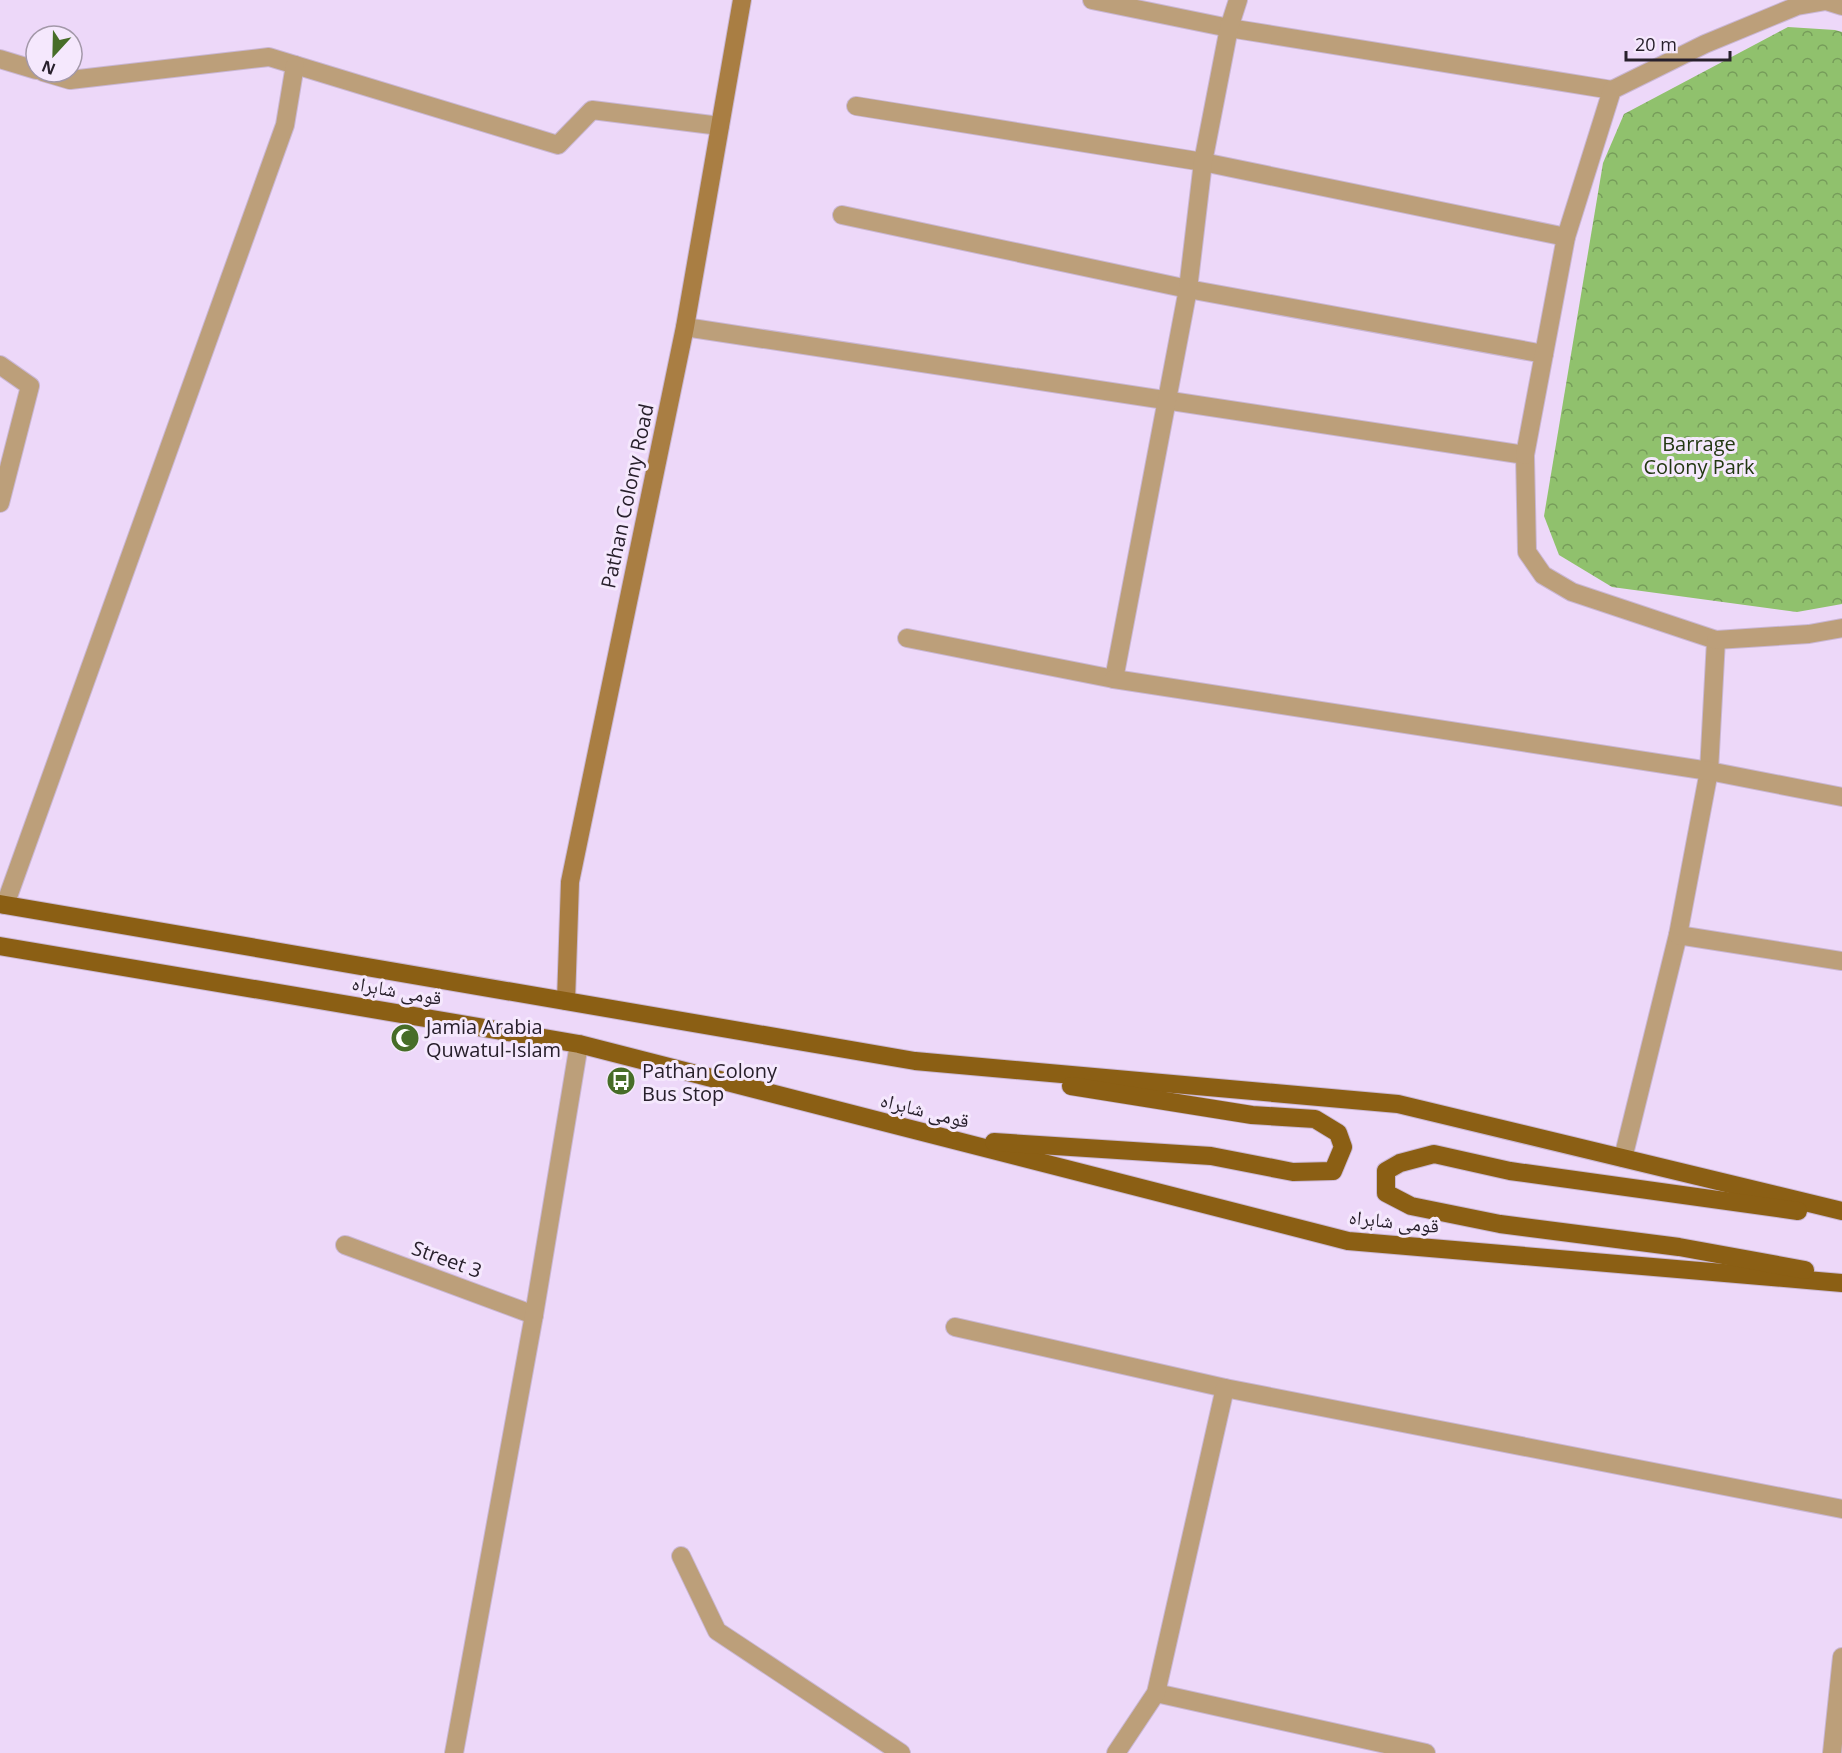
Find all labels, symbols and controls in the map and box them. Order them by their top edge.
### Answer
north arrow [24,24,84,84]
scale bar [1626,24,1730,62]
text: 20 m [1635,32,1677,56]
text: N [38,55,59,81]
street label: Pathan Colony Road [594,401,660,591]
park label: Barrage Colony Park [1643,430,1755,480]
street label: قومی شاہراہ [350,969,444,1011]
place label: Jamia Arabia Quwatul-Islam [424,1013,561,1063]
mosque icon: Jamia Arabia Quwatul-Islam [389,1022,421,1054]
place label: Pathan Colony Bus Stop [642,1057,778,1107]
bus stop icon: Pathan Colony Bus Stop [605,1065,637,1097]
street label: قومی شاہراہ [878,1086,972,1134]
street label: قومی شاہراہ [1348,1203,1440,1239]
street label: Street 3 [408,1234,486,1284]

